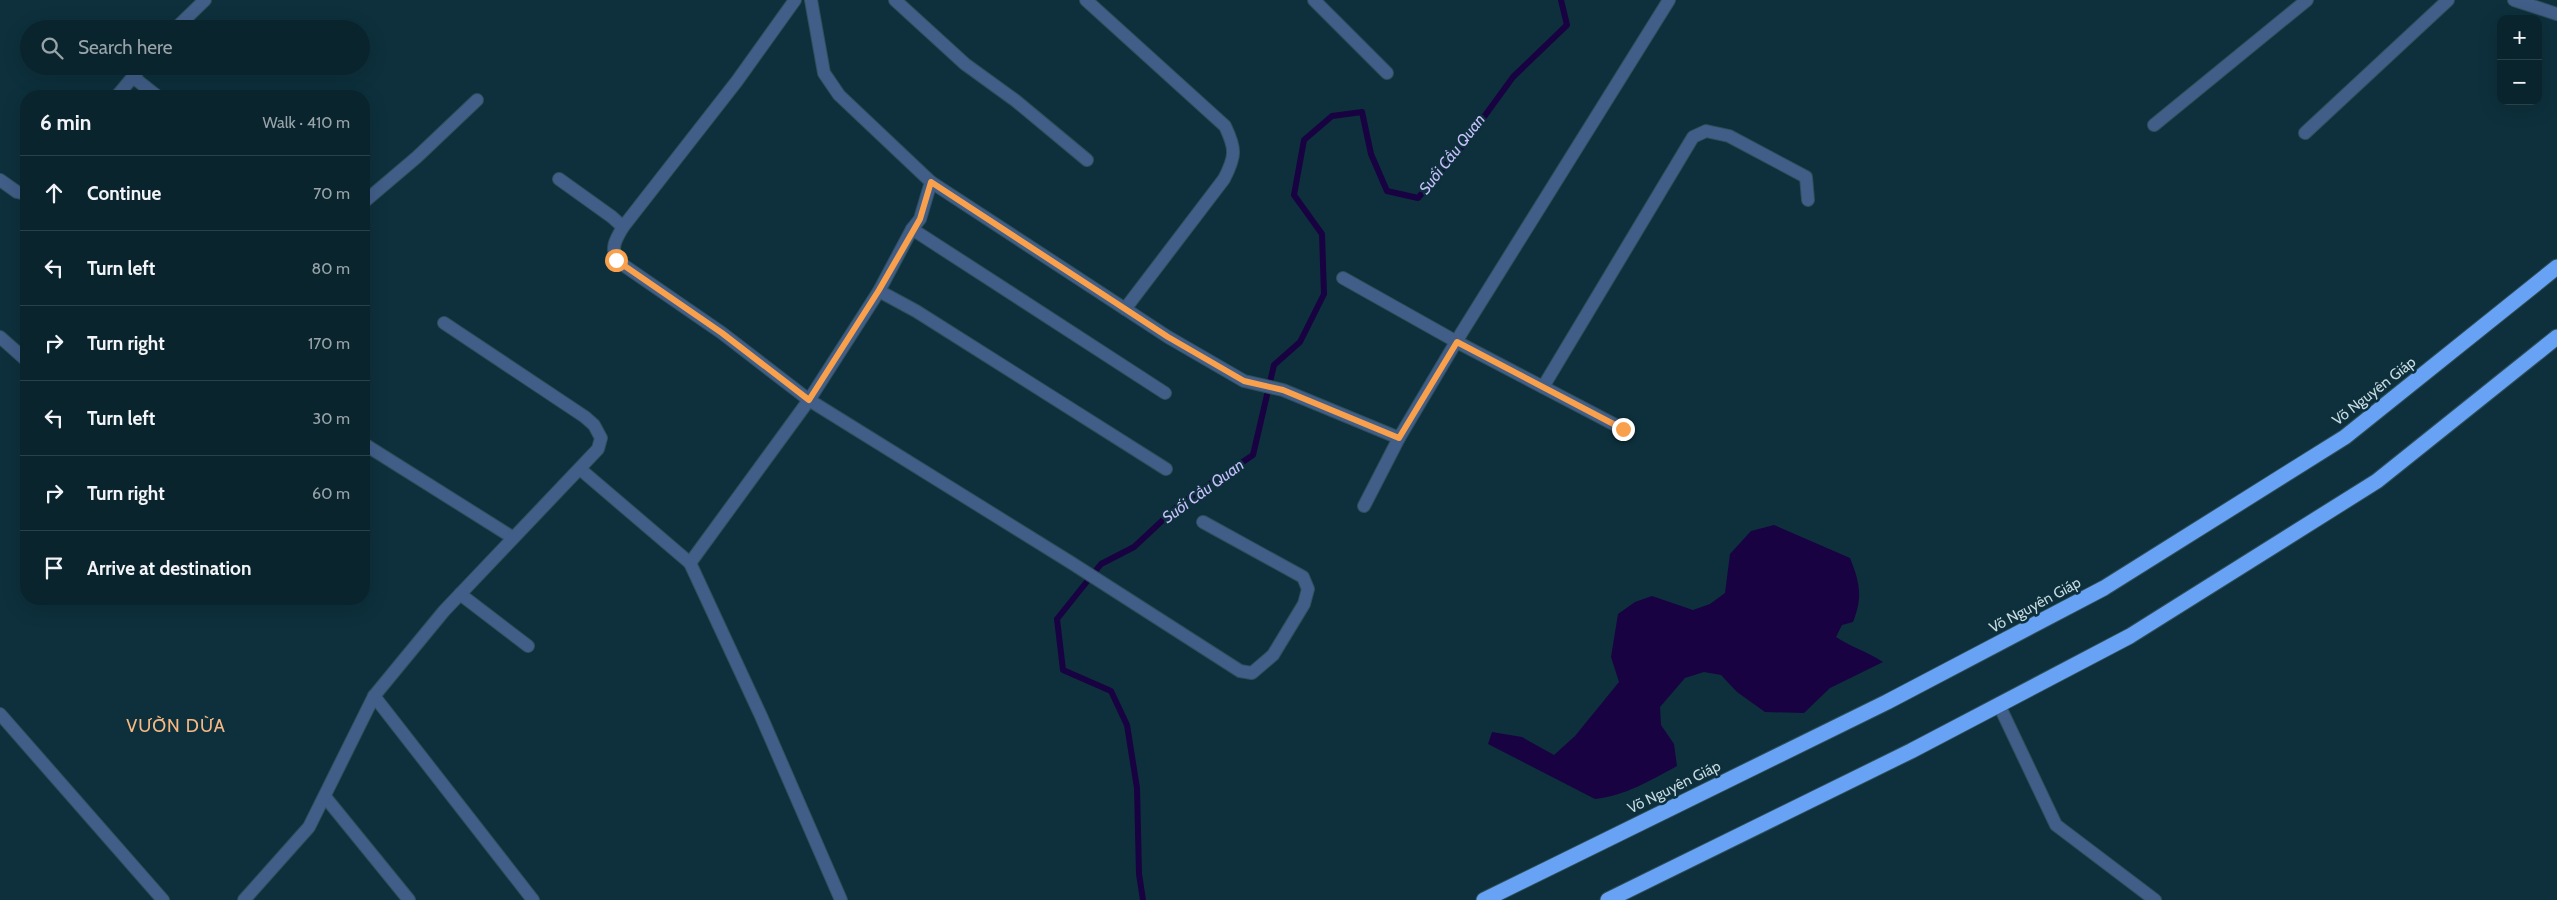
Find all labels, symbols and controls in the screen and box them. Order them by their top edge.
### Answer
map controls [2497,15,2542,105]
button: + [2497,15,2542,60]
search box [20,20,370,75]
icon: search [38,34,66,62]
text: Search here [78,36,172,59]
button: − [2497,60,2542,105]
text: 6 min [40,110,91,135]
water label: Suối Cầu Quan [1415,110,1489,198]
text: Walk · 410 m [263,113,350,132]
icon: ahead [40,179,68,207]
text: Continue [87,182,161,205]
text: 70 m [313,184,350,203]
route start [605,249,628,272]
icon: left [40,254,68,282]
text: Turn left [87,257,155,280]
text: 80 m [312,259,350,278]
icon: right [40,329,68,357]
text: Turn right [87,332,165,355]
text: 170 m [308,334,350,353]
street label: Võ Nguyên Giáp [2329,353,2419,429]
icon: left [40,404,68,432]
text: Turn left [87,407,155,430]
text: 30 m [313,409,350,428]
route end [1612,418,1635,441]
water label: Suối Cầu Quan [1158,455,1248,527]
icon: right [40,479,68,507]
text: Turn right [87,482,165,505]
text: 60 m [312,484,350,503]
icon: arrive [40,554,68,582]
text: Arrive at destination [87,557,251,580]
street label: Võ Nguyên Giáp [1986,573,2084,637]
district label: VƯỜN DỪA [126,715,226,737]
street label: Võ Nguyên Giáp [1625,757,1723,817]

